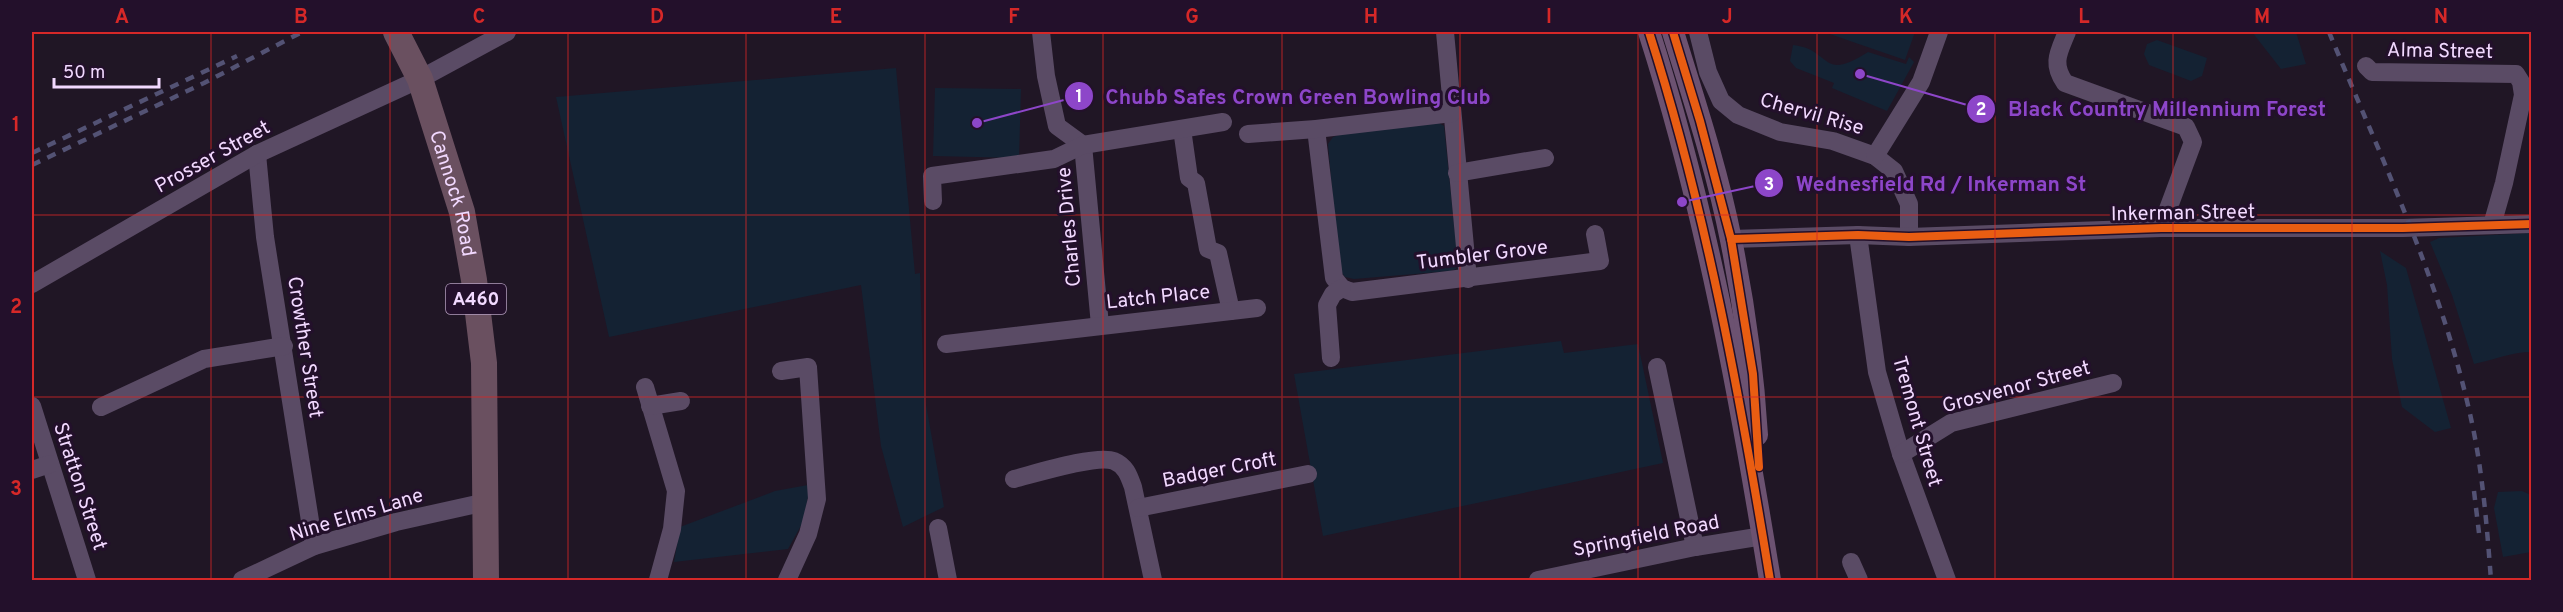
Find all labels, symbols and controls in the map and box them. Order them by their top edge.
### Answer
text: A [115,5,129,31]
text: B [294,5,308,31]
text: C [473,5,485,31]
text: D [650,5,664,31]
text: E [830,5,842,31]
text: F [1008,5,1020,31]
text: G [1185,5,1199,31]
text: H [1364,5,1378,31]
text: I [1546,5,1552,31]
text: J [1721,5,1733,31]
text: K [1899,5,1913,31]
text: L [2078,5,2090,31]
text: M [2254,5,2270,31]
text: N [2434,5,2448,31]
street label: Alma Street [2387,38,2493,66]
scale bar [54,51,159,89]
text: 50 m [63,62,105,85]
callout: Chubb Safes Crown Green Bowling Club [1064,77,1503,116]
text: Chubb Safes Crown Green Bowling Club [1105,85,1491,112]
text: 1 [1075,86,1083,109]
street label: Chervil Rise [1756,88,1866,142]
callout: Black Country Millennium Forest [1966,90,2339,129]
text: Black Country Millennium Forest [2008,97,2326,124]
text: 2 [1975,99,1987,122]
text: 1 [12,113,20,139]
street label: Prosser Street [151,115,275,200]
street label: Cannock Road [422,127,481,259]
callout: Wednesfield Rd / Inkerman St [1754,164,2098,203]
street label: Charles Drive [1052,166,1088,288]
text: Wednesfield Rd / Inkerman St [1796,172,2086,199]
text: 3 [1764,174,1774,197]
street label: Inkerman Street [2111,200,2255,228]
street label: Tumbler Grove [1415,235,1549,277]
street label: Crowther Street [280,275,328,420]
street label: Latch Place [1105,280,1211,316]
road number: A460 [446,284,506,314]
text: 2 [10,295,22,321]
street label: Tremont Street [1885,353,1947,490]
street label: Grosvenor Street [1940,356,2093,420]
street label: Stratton Street [46,419,112,554]
street label: Badger Croft [1160,447,1279,495]
text: 3 [10,477,22,503]
street label: Nine Elms Lane [286,483,427,549]
street label: Springfield Road [1571,510,1722,564]

